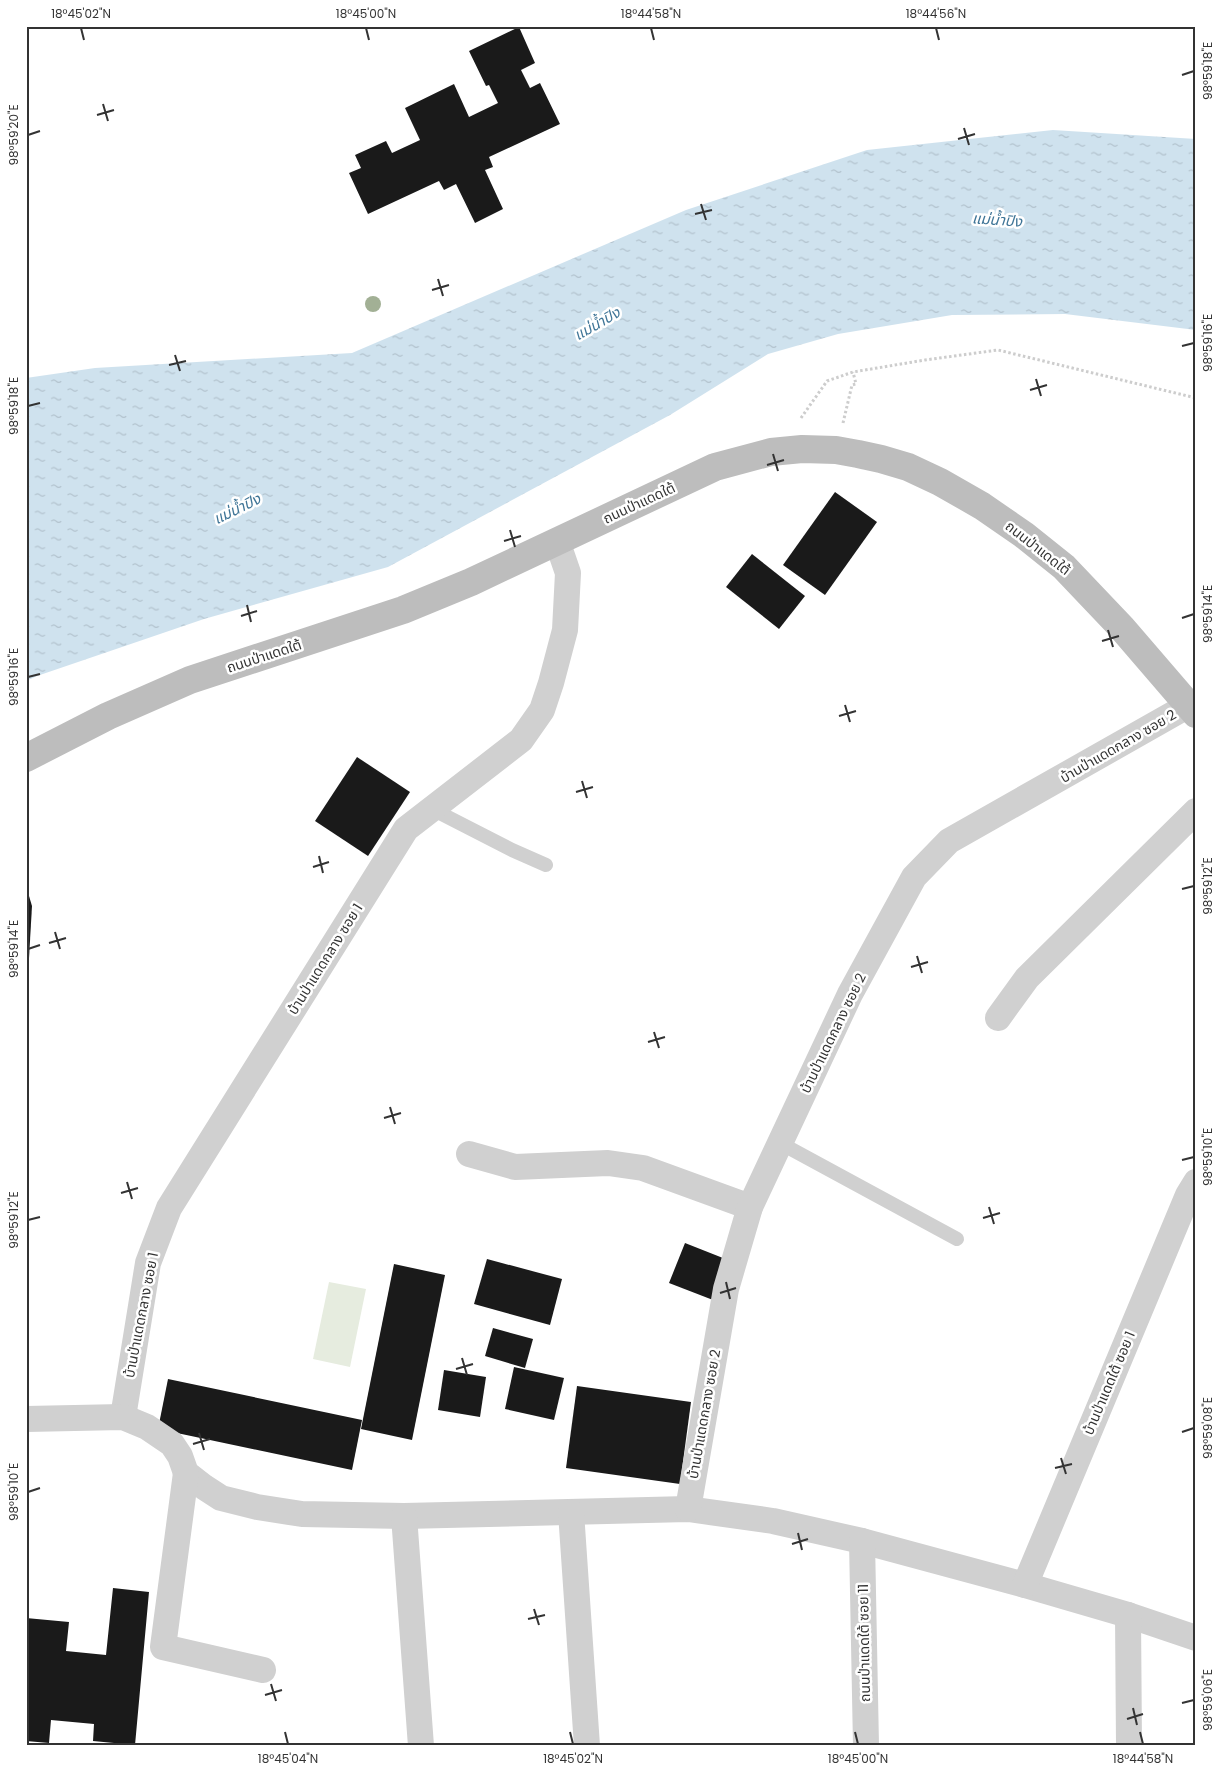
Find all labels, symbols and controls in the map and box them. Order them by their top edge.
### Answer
text: 18°45'02"N [51,5,111,22]
text: 18°45'00"N [336,5,396,22]
text: 18°44'58"N [621,5,681,22]
text: 18°44'56"N [906,5,966,22]
text: 98°59'18"E [1199,42,1216,100]
text: 98°59'20"E [5,104,22,166]
water label: แม่น้ำปิง [971,207,1024,232]
water label: แม่น้ำปิง [570,301,625,345]
text: 98°59'16"E [1199,314,1216,372]
text: 98°59'18"E [5,377,22,435]
street label: ถนนป่าแดดใต้ [600,478,678,528]
water label: แม่น้ำปิง [210,488,265,529]
street label: ถนนป่าแดดใต้ [1001,516,1075,580]
text: 98°59'14"E [1199,585,1216,643]
street label: ถนนป่าแดดใต้ [224,634,304,678]
text: 98°59'16"E [5,648,22,706]
street label: บ้านป่าแดดกลาง ซอย 2 [1056,705,1180,787]
text: 98°59'12"E [1199,857,1216,915]
street label: บ้านป่าแดดกลาง ซอย 1 [283,900,367,1018]
text: 98°59'14"E [5,920,22,978]
street label: บ้านป่าแดดกลาง ซอย 2 [795,970,871,1096]
text: 98°59'10"E [1199,1128,1216,1186]
text: 98°59'12"E [5,1191,22,1249]
street label: บ้านป่าแดดกลาง ซอย 1 [119,1250,163,1380]
street label: บ้านป่าแดดใต้ ซอย 1 [1078,1328,1140,1438]
street label: บ้านป่าแดดกลาง ซอย 2 [683,1348,725,1480]
text: 98°59'08"E [1199,1397,1216,1459]
text: 98°59'10"E [5,1463,22,1521]
street label: ถนนป่าแดดใต้ ซอย 11 [853,1584,875,1702]
text: 98°59'06"E [1199,1669,1216,1731]
text: 18°45'04"N [258,1750,318,1767]
text: 18°45'02"N [543,1750,603,1767]
text: 18°45'00"N [828,1750,888,1767]
text: 18°44'58"N [1113,1750,1173,1767]

